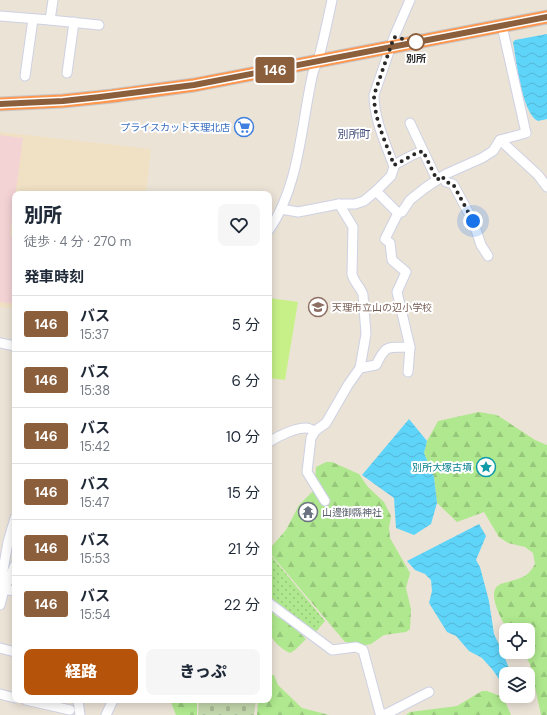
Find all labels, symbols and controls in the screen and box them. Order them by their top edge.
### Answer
marker: 別所 [407,33,425,51]
place label: 別所 [406,52,426,65]
line badge: 146 [252,57,298,83]
text: 146 [263,61,287,79]
supermarket icon: プライスカット天理北店 [233,116,255,138]
place label: プライスカット天理北店 [120,121,230,134]
district label: 別所町 [338,127,371,141]
text: 別所 [24,203,62,228]
button: heart [218,204,260,246]
your location [463,211,483,231]
text: 徒歩 · 4 分 · 270 m [24,233,131,250]
text: 発車時刻 [24,267,84,287]
school or university icon: 天理市立山の辺小学校 [307,296,329,318]
place label: 天理市立山の辺小学校 [332,301,432,314]
text: バス [80,306,110,326]
text: 146 [34,315,58,333]
text: 5 分 [232,315,260,335]
text: 15:37 [80,326,109,343]
text: バス [80,362,110,382]
text: 146 [34,371,58,389]
text: 6 分 [232,371,260,391]
text: 15:38 [80,382,110,399]
text: バス [80,418,110,438]
text: 146 [34,427,58,445]
text: 10 分 [226,427,260,447]
text: 15:42 [80,438,110,455]
place icon: 別所大塚古墳 [475,456,497,478]
place label: 別所大塚古墳 [412,461,472,474]
text: バス [80,474,110,494]
text: 146 [34,483,58,501]
text: 15 分 [227,483,260,503]
text: 15:47 [80,494,109,511]
temple icon: 山邊御縣神社 [297,501,319,523]
place label: 山邊御縣神社 [322,506,382,519]
text: バス [80,530,110,550]
text: 146 [34,539,58,557]
text: 21 分 [228,539,260,559]
text: 15:53 [80,550,110,567]
text: バス [80,586,110,606]
text: 146 [34,595,58,613]
text: 22 分 [224,595,260,615]
text: 15:54 [80,606,110,623]
map controls [499,623,535,703]
button: locate [499,623,535,659]
button: 経路 [24,649,138,695]
button: きっぷ [146,649,260,695]
button: layers [499,667,535,703]

